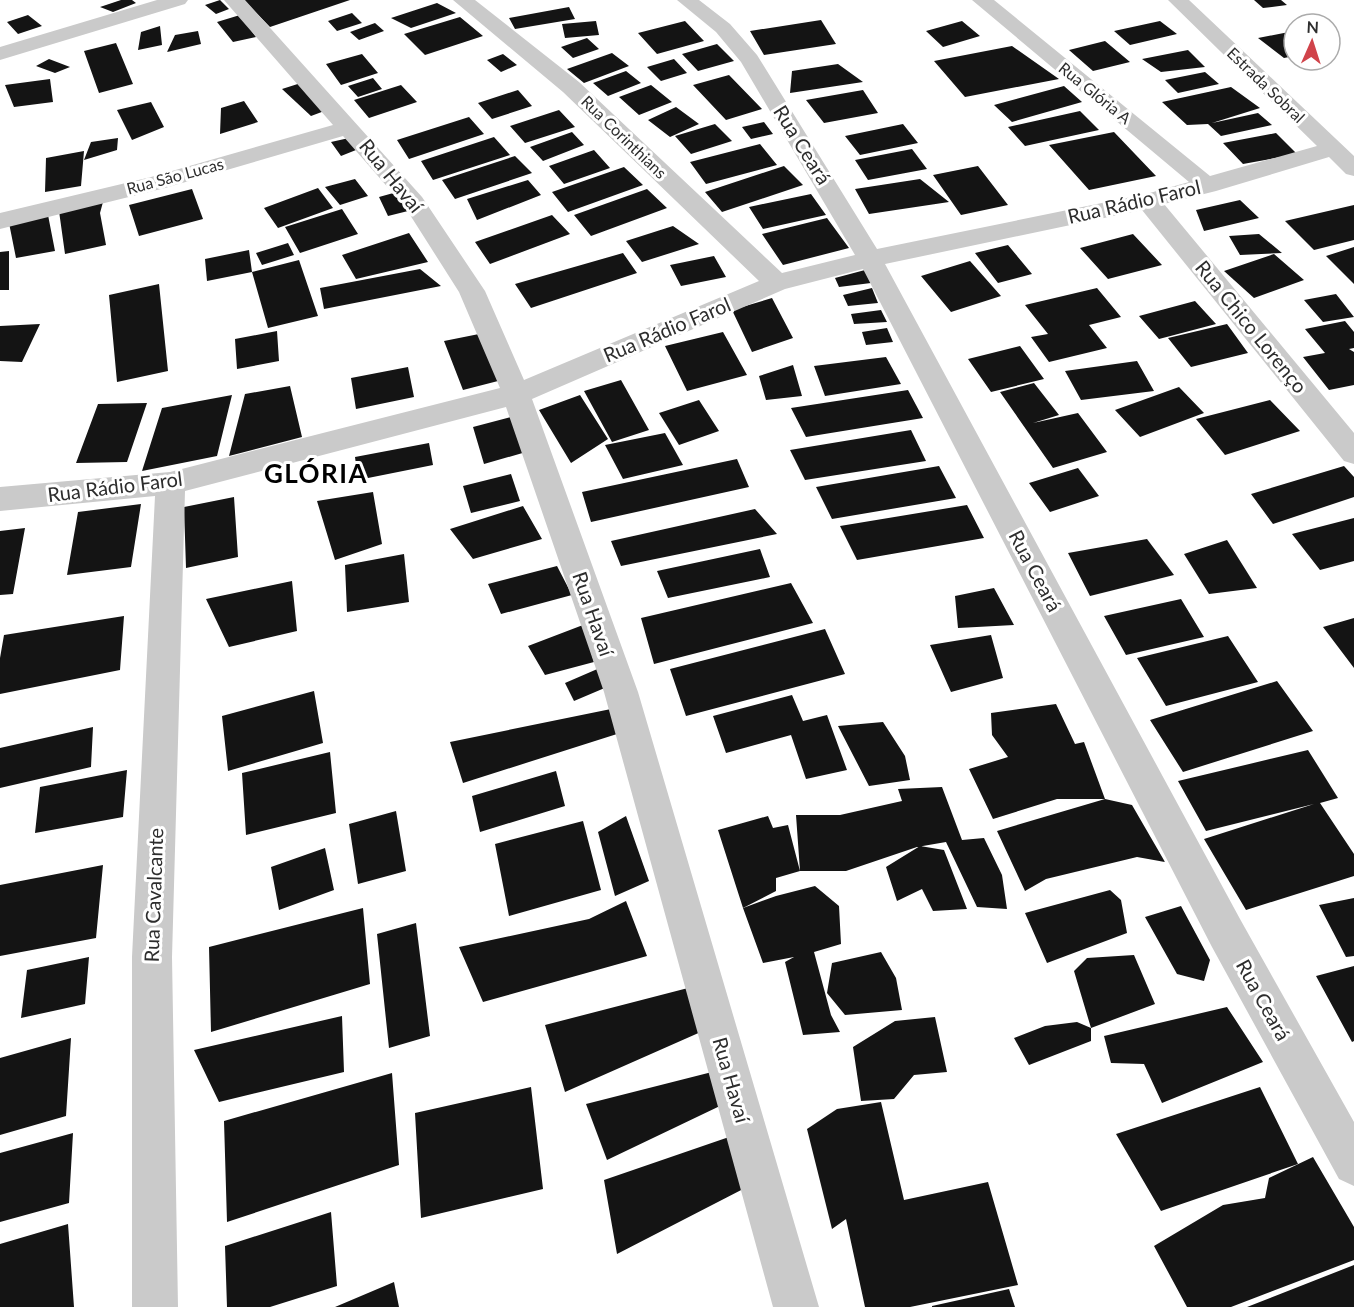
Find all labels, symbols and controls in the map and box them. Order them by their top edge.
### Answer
north arrow [1282,12,1342,72]
text: N [1306,17,1319,36]
street label: Estrada Sobral [1224,43,1309,126]
street label: Rua Glória A [1055,58,1135,128]
street label: Rua Corinthians [578,91,671,182]
street label: Rua Ceará [769,100,837,189]
street label: Rua Havaí [355,134,430,218]
street label: Rua São Lucas [124,153,225,198]
street label: Rua Rádio Farol [1065,174,1203,228]
street label: Rua Chico Lorenço [1191,255,1313,398]
street label: Rua Rádio Farol [599,291,734,367]
district label: GLÓRIA [264,457,368,489]
street label: Rua Rádio Farol [46,466,184,506]
street label: Rua Ceará [1004,526,1067,615]
street label: Rua Havaí [568,568,620,660]
street label: Rua Cavalcante [139,827,167,963]
street label: Rua Ceará [1232,955,1296,1044]
street label: Rua Havaí [708,1034,756,1126]

